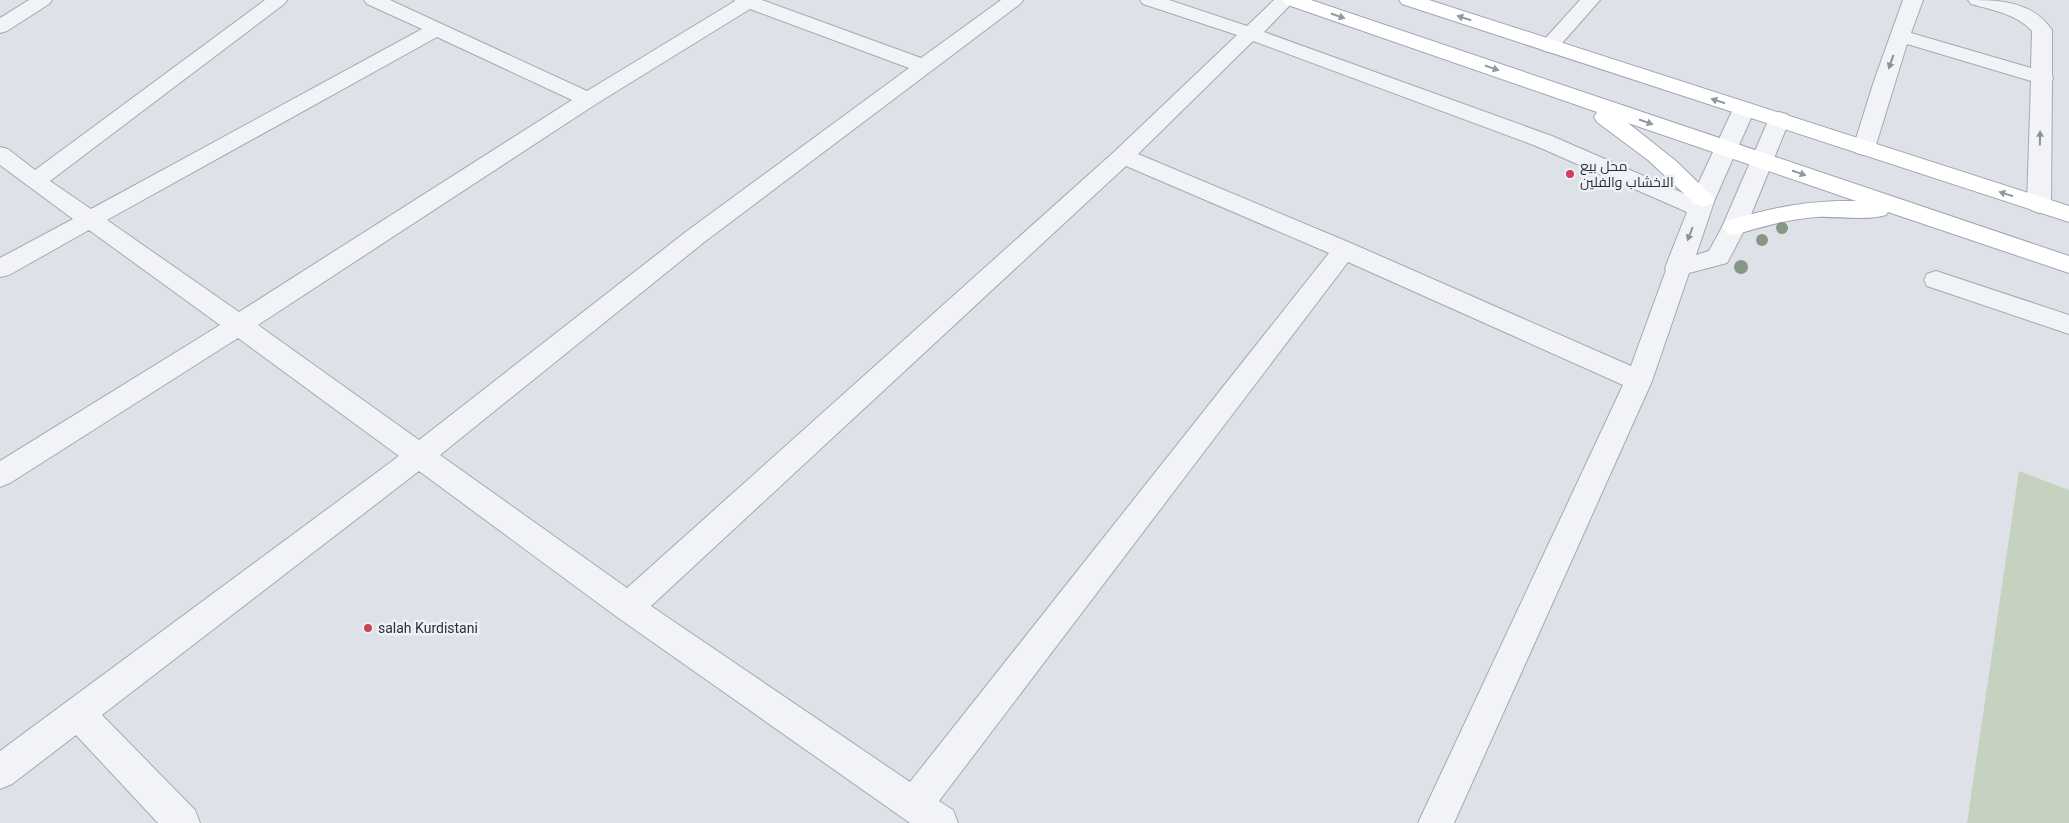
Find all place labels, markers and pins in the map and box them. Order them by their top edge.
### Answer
place label: محل بيع الاخشاب والفلين [1580,158,1674,190]
marker: محل بيع الاخشاب والفلين [1564,168,1576,180]
place label: salah Kurdistani [378,620,478,636]
marker: salah Kurdistani [362,622,374,634]

